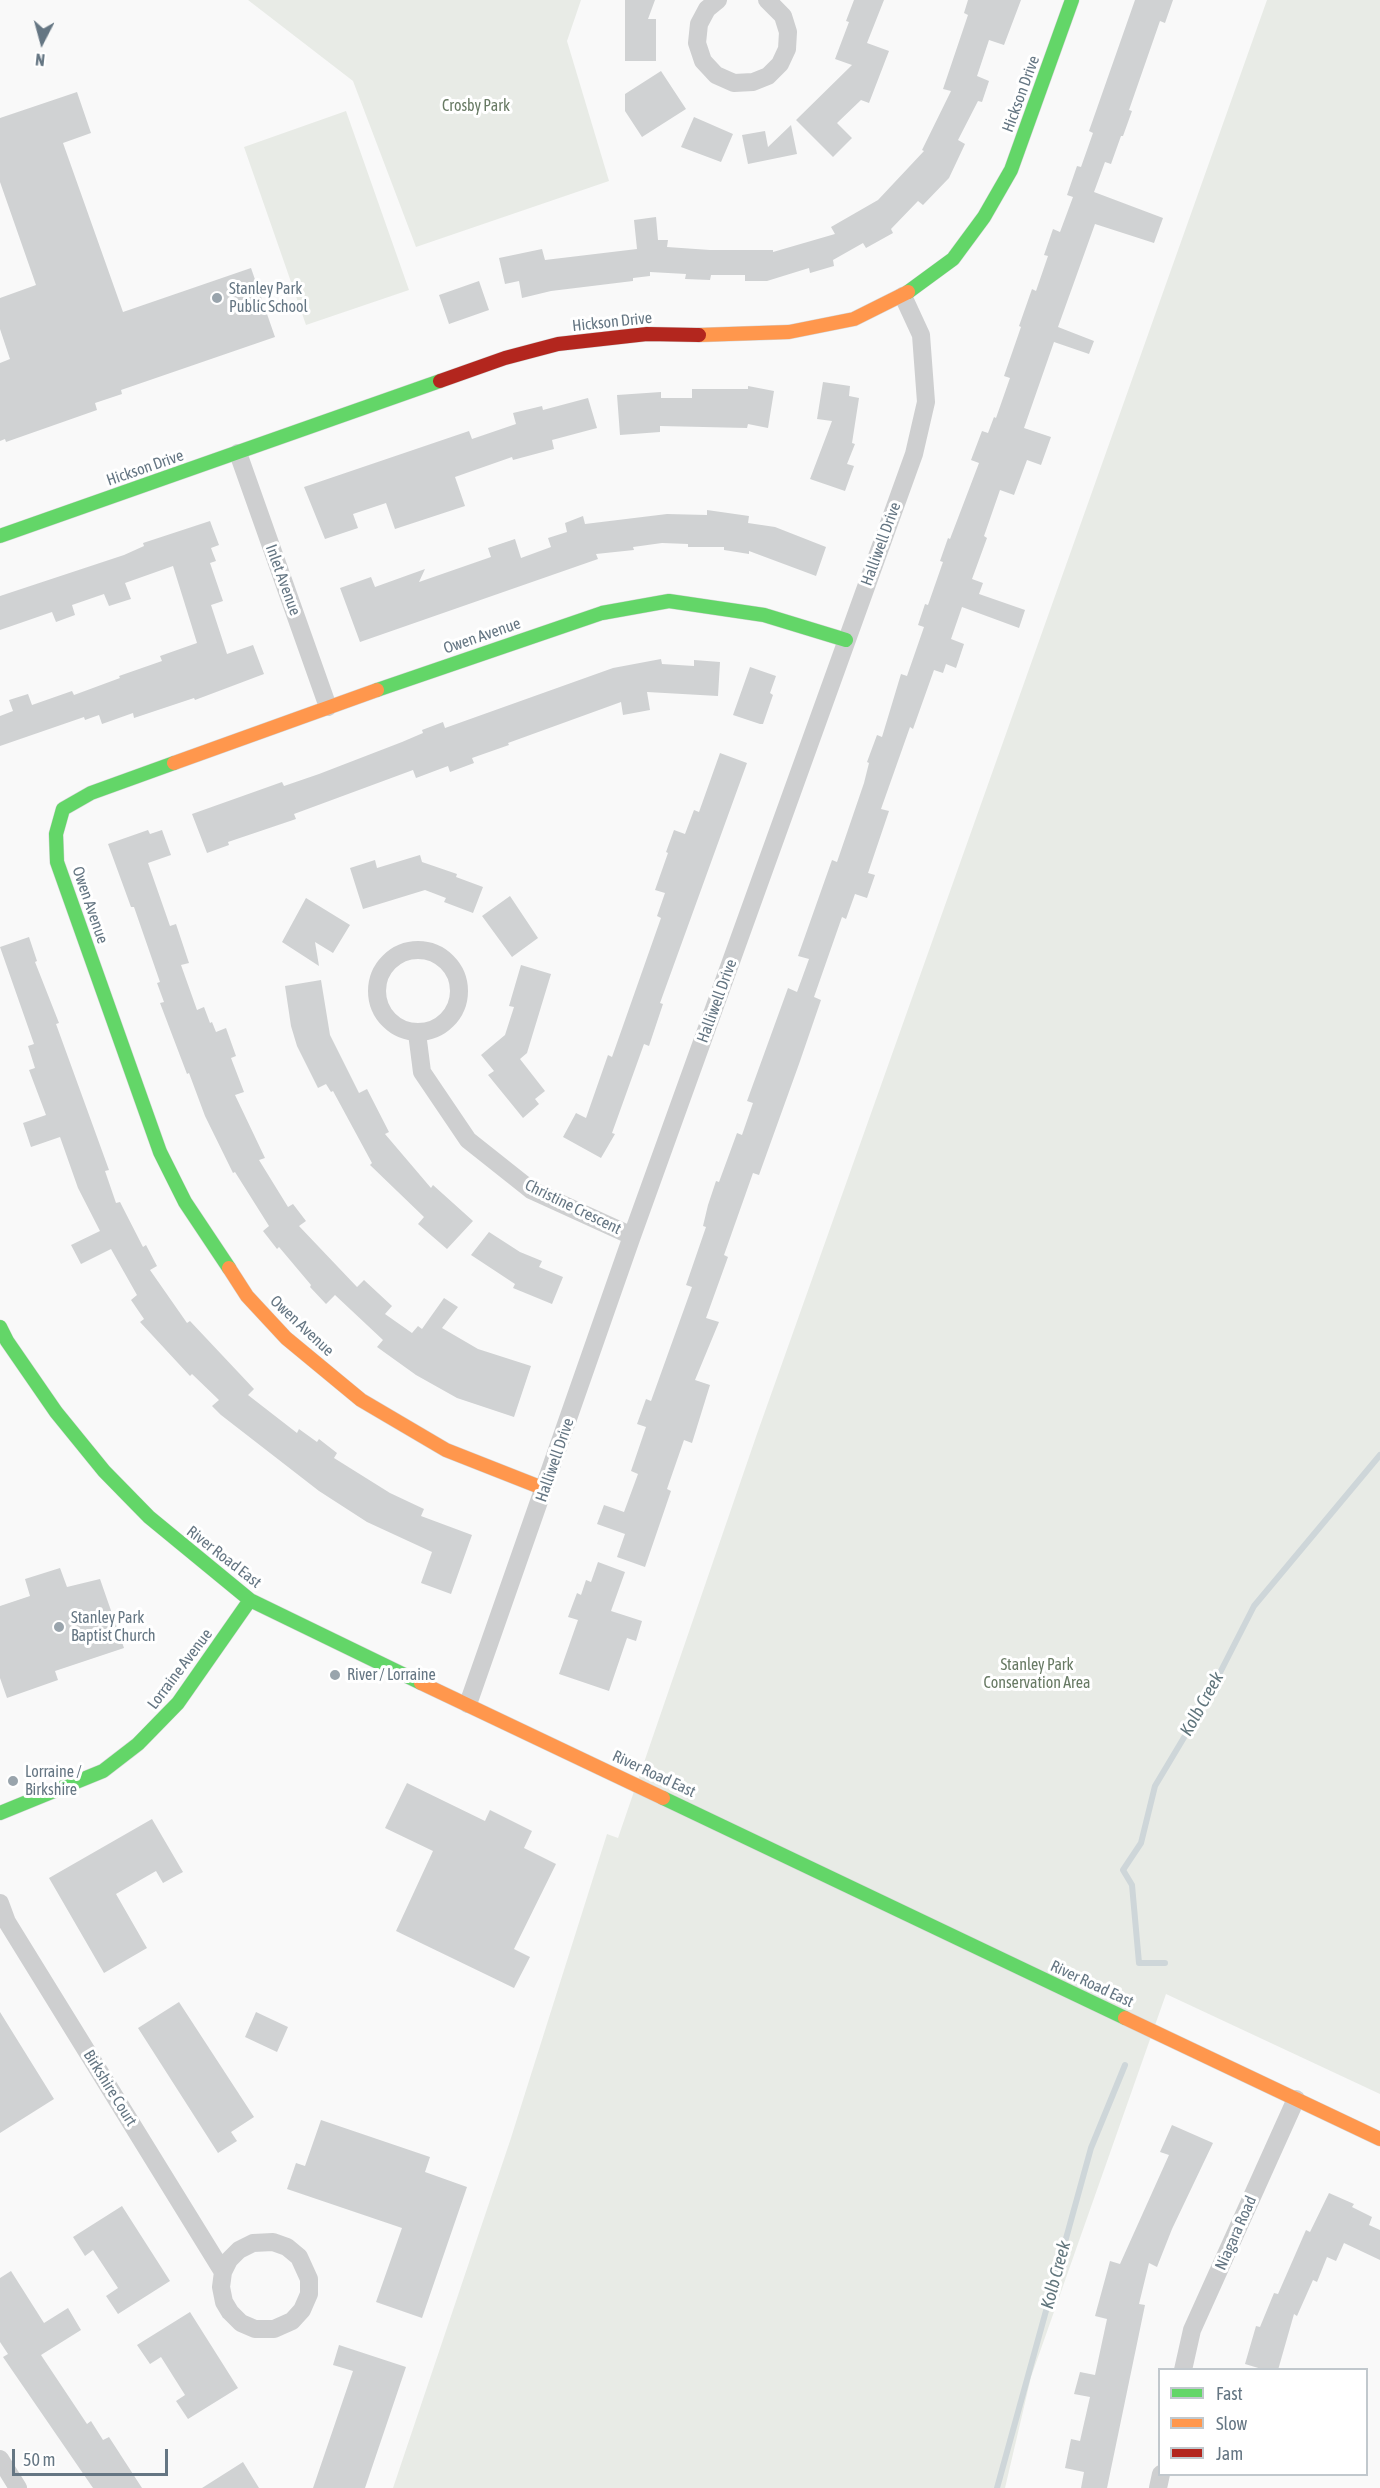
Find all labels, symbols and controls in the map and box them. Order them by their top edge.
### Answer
north arrow [12,12,72,72]
text: N [34,50,46,69]
street label: Hickson Drive [998,53,1044,135]
park label: Crosby Park [442,96,510,116]
place label: Stanley Park Public School [229,279,308,317]
marker: Stanley Park Public School [210,291,224,305]
street label: Hickson Drive [571,308,653,336]
street label: Hickson Drive [104,446,186,490]
street label: Halliwell Drive [857,500,905,588]
street label: Inlet Avenue [261,542,305,618]
street label: Owen Avenue [441,614,523,658]
street label: Owen Avenue [68,864,112,946]
street label: Halliwell Drive [693,957,741,1045]
street label: Christine Crescent [522,1175,624,1239]
street label: Owen Avenue [266,1292,338,1360]
street label: Halliwell Drive [532,1416,578,1504]
street label: River Road East [183,1522,265,1592]
place label: Stanley Park Baptist Church [71,1608,155,1646]
marker: Stanley Park Baptist Church [52,1620,66,1634]
street label: Lorraine Avenue [144,1625,216,1713]
park label: Stanley Park Conservation Area [983,1655,1091,1693]
place label: River / Lorraine [347,1665,436,1685]
marker: River / Lorraine [328,1668,342,1682]
water label: Kolb Creek [1176,1668,1228,1740]
street label: River Road East [609,1746,699,1802]
place label: Lorraine / Birkshire [25,1762,82,1800]
marker: Lorraine / Birkshire [6,1774,20,1788]
street label: River Road East [1047,1956,1137,2012]
street label: Birkshire Court [79,2046,141,2130]
street label: Niagara Road [1211,2193,1261,2273]
water label: Kolb Creek [1037,2239,1075,2311]
legend [1158,2368,1368,2476]
text: Fast [1216,2383,1243,2404]
text: Slow [1216,2413,1247,2434]
scale bar [15,2437,171,2475]
text: Jam [1216,2443,1243,2464]
text: 50 m [23,2449,55,2470]

